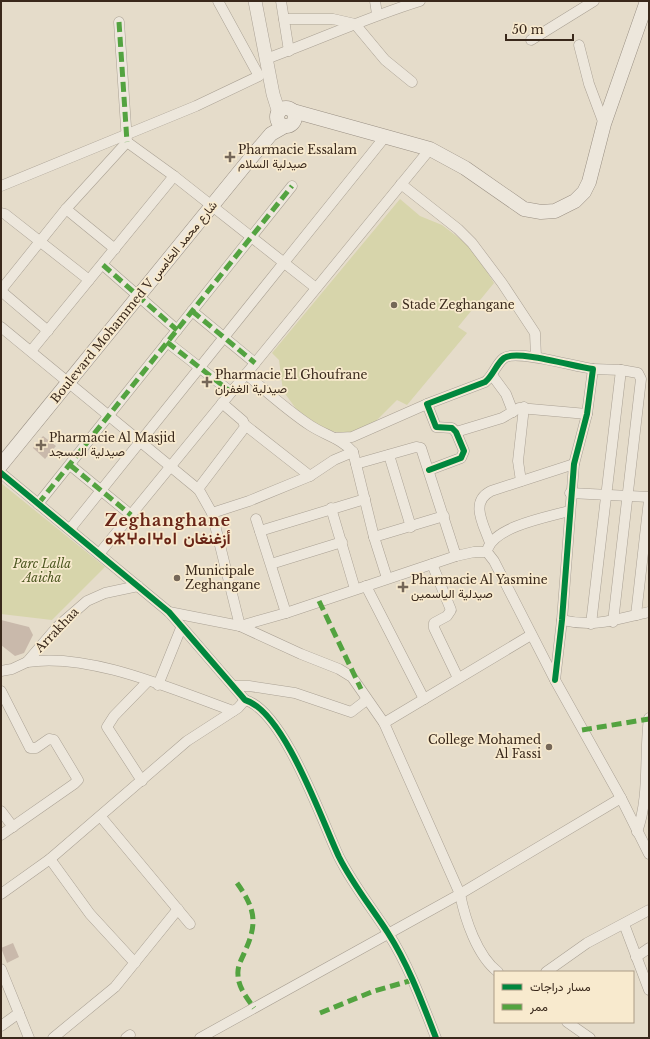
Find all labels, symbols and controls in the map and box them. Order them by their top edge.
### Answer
scale bar [506,16,573,42]
text: 50 m [512,22,544,37]
place label: Pharmacie Essalam صيدلية السلام [238,142,357,172]
marker: Pharmacie Essalam صيدلية السلام [225,152,235,162]
street label: Boulevard Mohammed V شارع محمد الخامس [47,198,222,407]
place label: Stade Zeghangane [402,297,515,312]
marker: Stade Zeghangane [389,300,399,310]
place label: Pharmacie El Ghoufrane صيدلية الغفران [215,367,367,397]
marker: Pharmacie El Ghoufrane صيدلية الغفران [202,377,212,387]
place label: Pharmacie Al Masjid صيدلية المسجد [49,430,175,459]
marker: Pharmacie Al Masjid صيدلية المسجد [36,440,46,450]
district label: Zeghanghane ⴰⵣⵖⴰⵏⵖⴰⵏ أزغنغان [105,510,231,549]
park label: Parc Lalla Aaicha [12,556,71,585]
place label: Municipale Zeghangane [185,563,261,592]
place label: Pharmacie Al Yasmine صيدلية الياسمين [411,572,548,602]
marker: Municipale Zeghangane [172,573,182,583]
marker: Pharmacie Al Yasmine صيدلية الياسمين [398,582,408,592]
street label: Arrakhaa [31,604,82,656]
place label: College Mohamed Al Fassi [428,732,541,761]
marker: College Mohamed Al Fassi [544,742,554,752]
legend [494,971,634,1023]
text: مسار دراجات [530,979,591,995]
text: ممر [529,999,548,1015]

